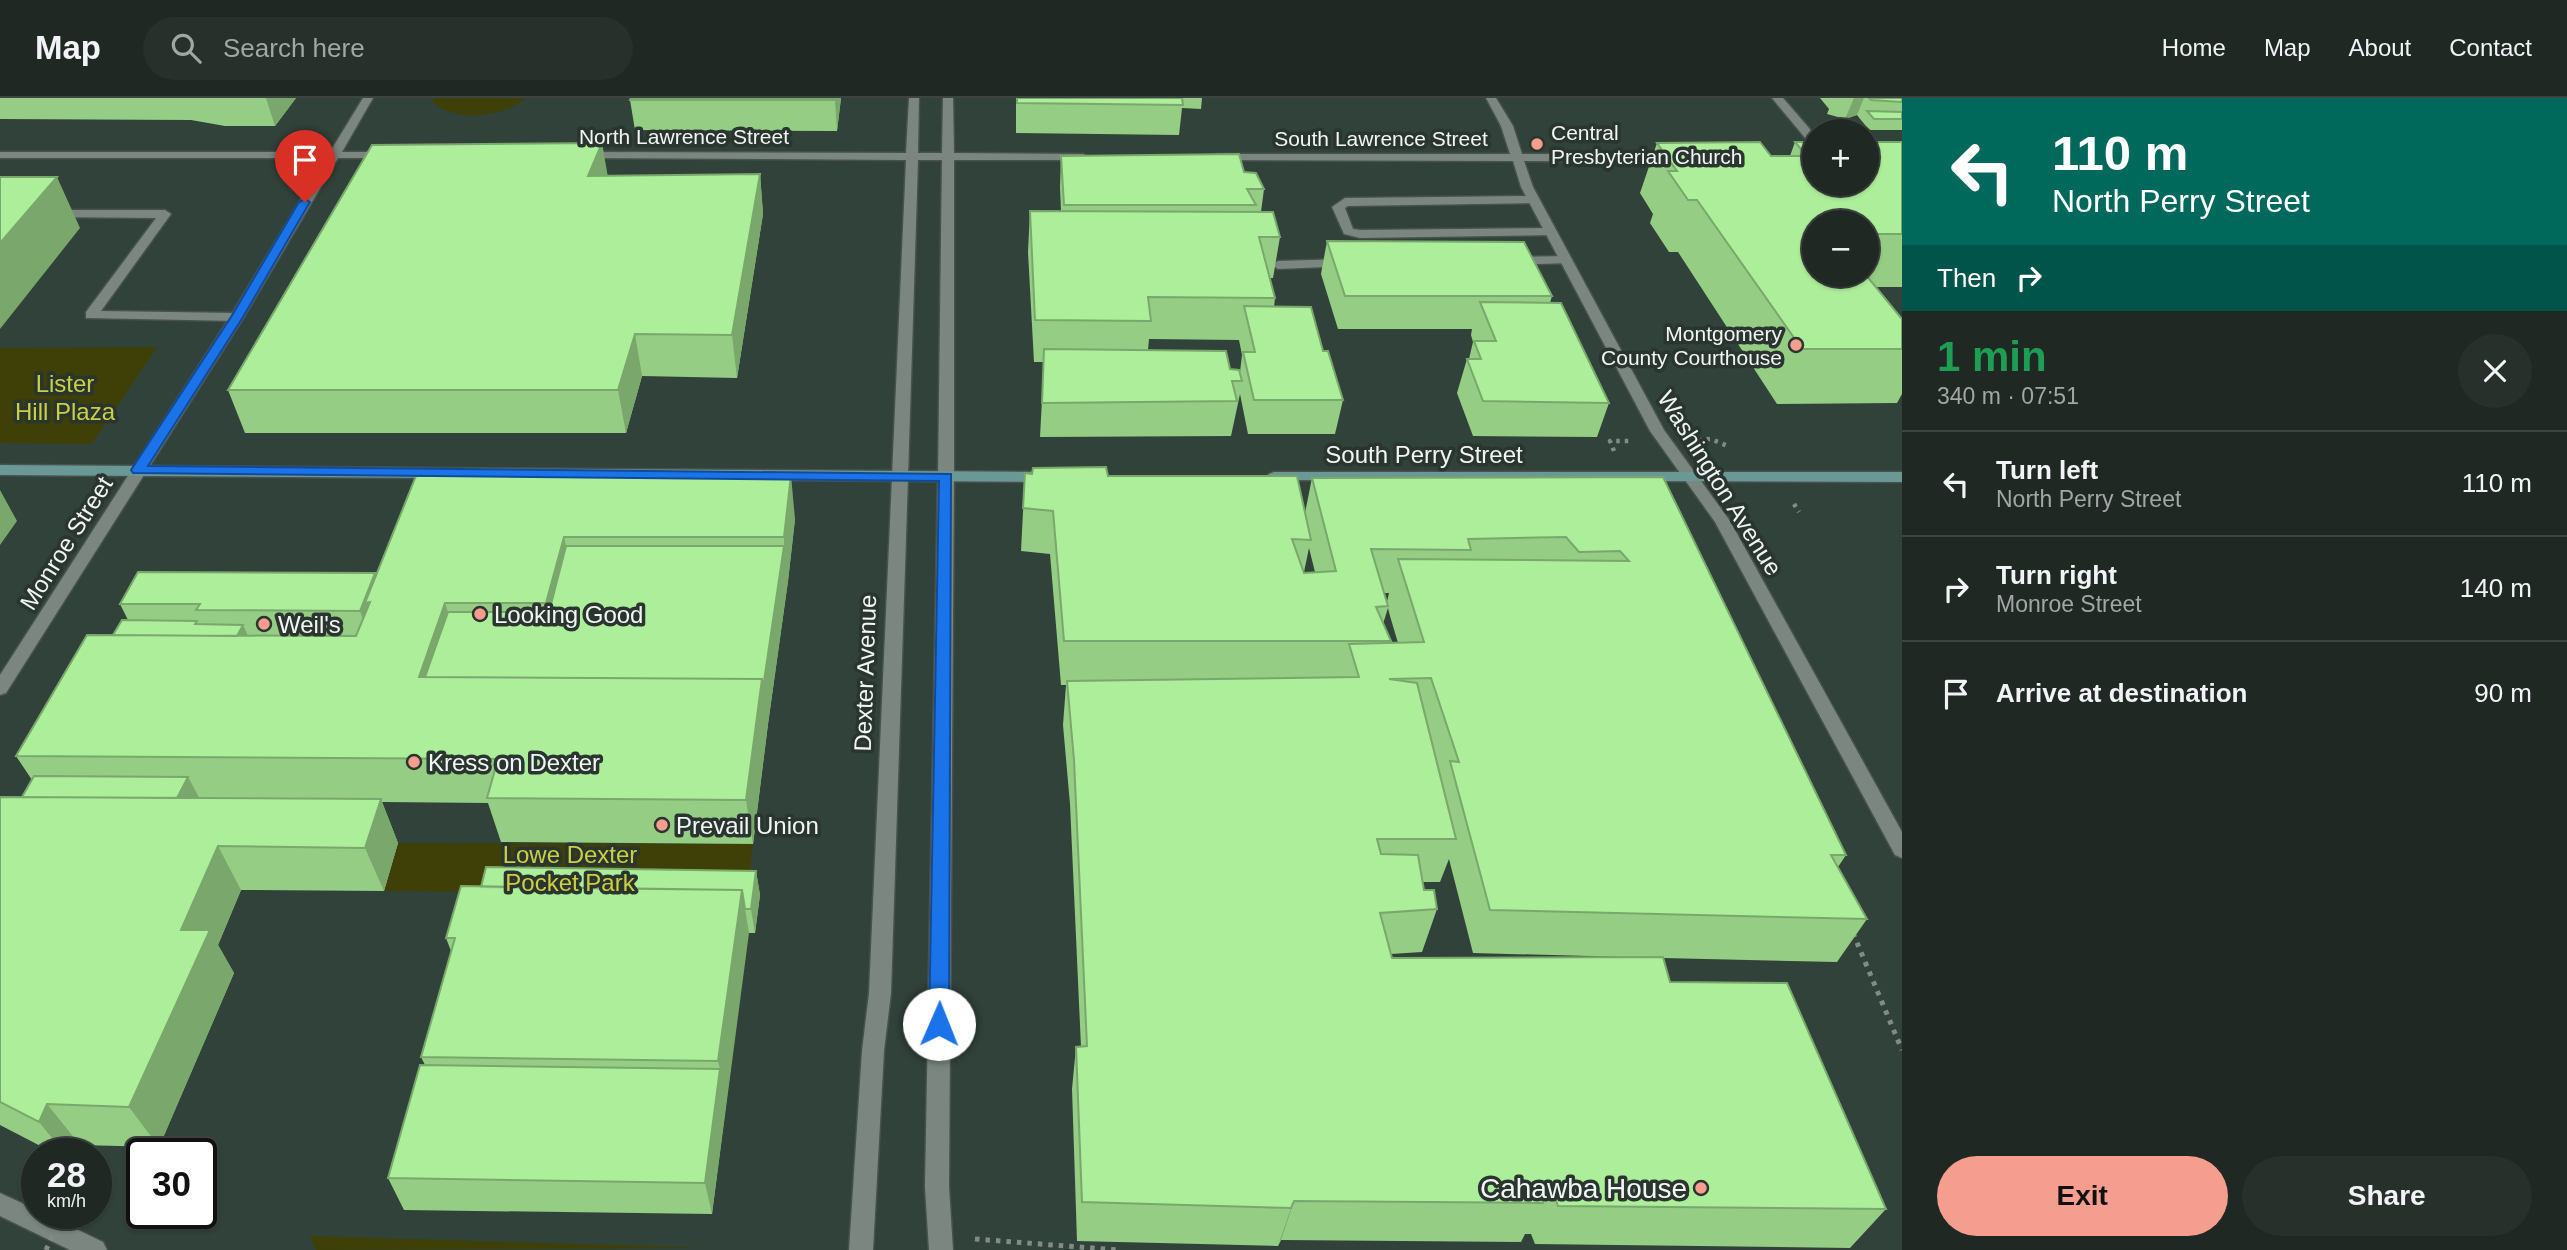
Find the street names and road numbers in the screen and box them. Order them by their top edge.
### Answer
street label: North Lawrence Street [579,125,789,148]
street label: South Lawrence Street [1274,127,1488,150]
street label: Washington Avenue [1652,386,1788,580]
street label: South Perry Street [1325,441,1523,468]
street label: Monroe Street [14,471,118,615]
street label: Dexter Avenue [849,594,881,752]

